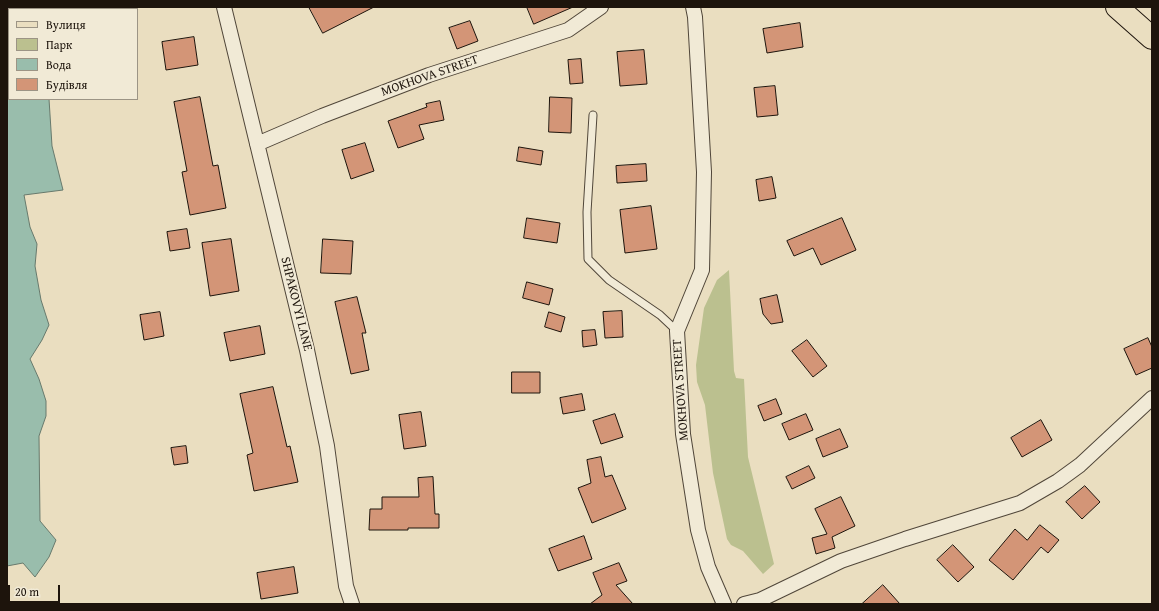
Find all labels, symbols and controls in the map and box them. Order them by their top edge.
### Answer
legend [8,8,138,100]
text: Вулиця [46,16,86,33]
text: Парк [46,36,72,53]
street label: MOKHOVA STREET [379,52,481,100]
text: Вода [46,56,71,73]
text: Будівля [46,76,87,93]
street label: SHPAKOVYI LANE [277,255,315,353]
street label: MOKHOVA STREET [670,339,692,441]
scale bar [10,577,62,603]
text: 20 m [15,583,39,600]

